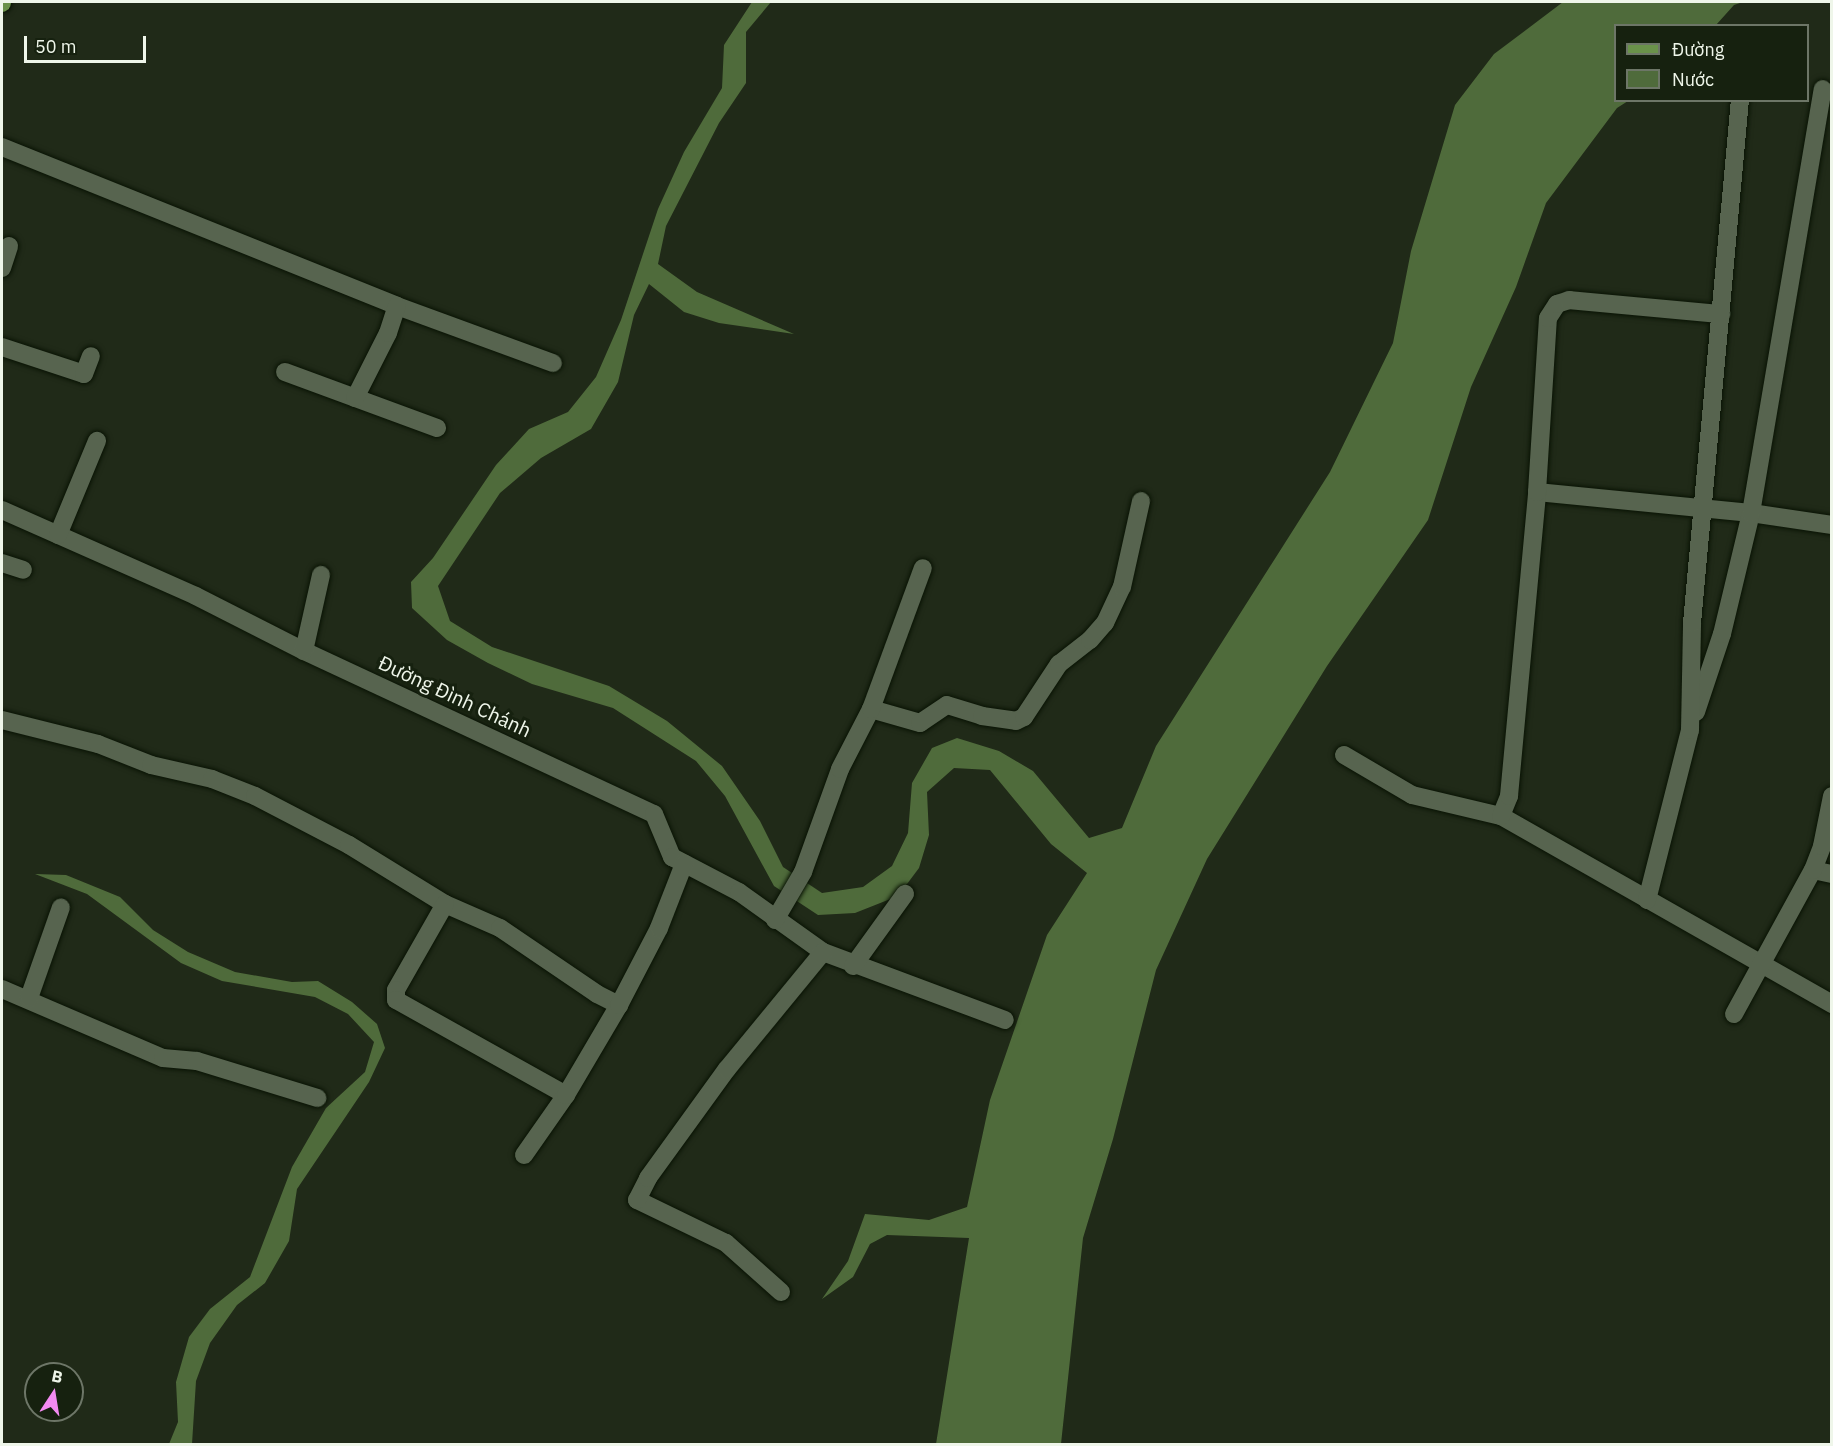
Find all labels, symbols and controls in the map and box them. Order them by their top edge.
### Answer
scale bar [27,24,148,62]
legend [1614,24,1809,102]
text: 50 m [35,35,77,58]
text: Đường [1672,38,1724,61]
text: Nước [1672,68,1714,91]
street label: Đường Đình Chánh [375,650,535,742]
north arrow [24,1362,84,1422]
text: B [50,1365,65,1387]

